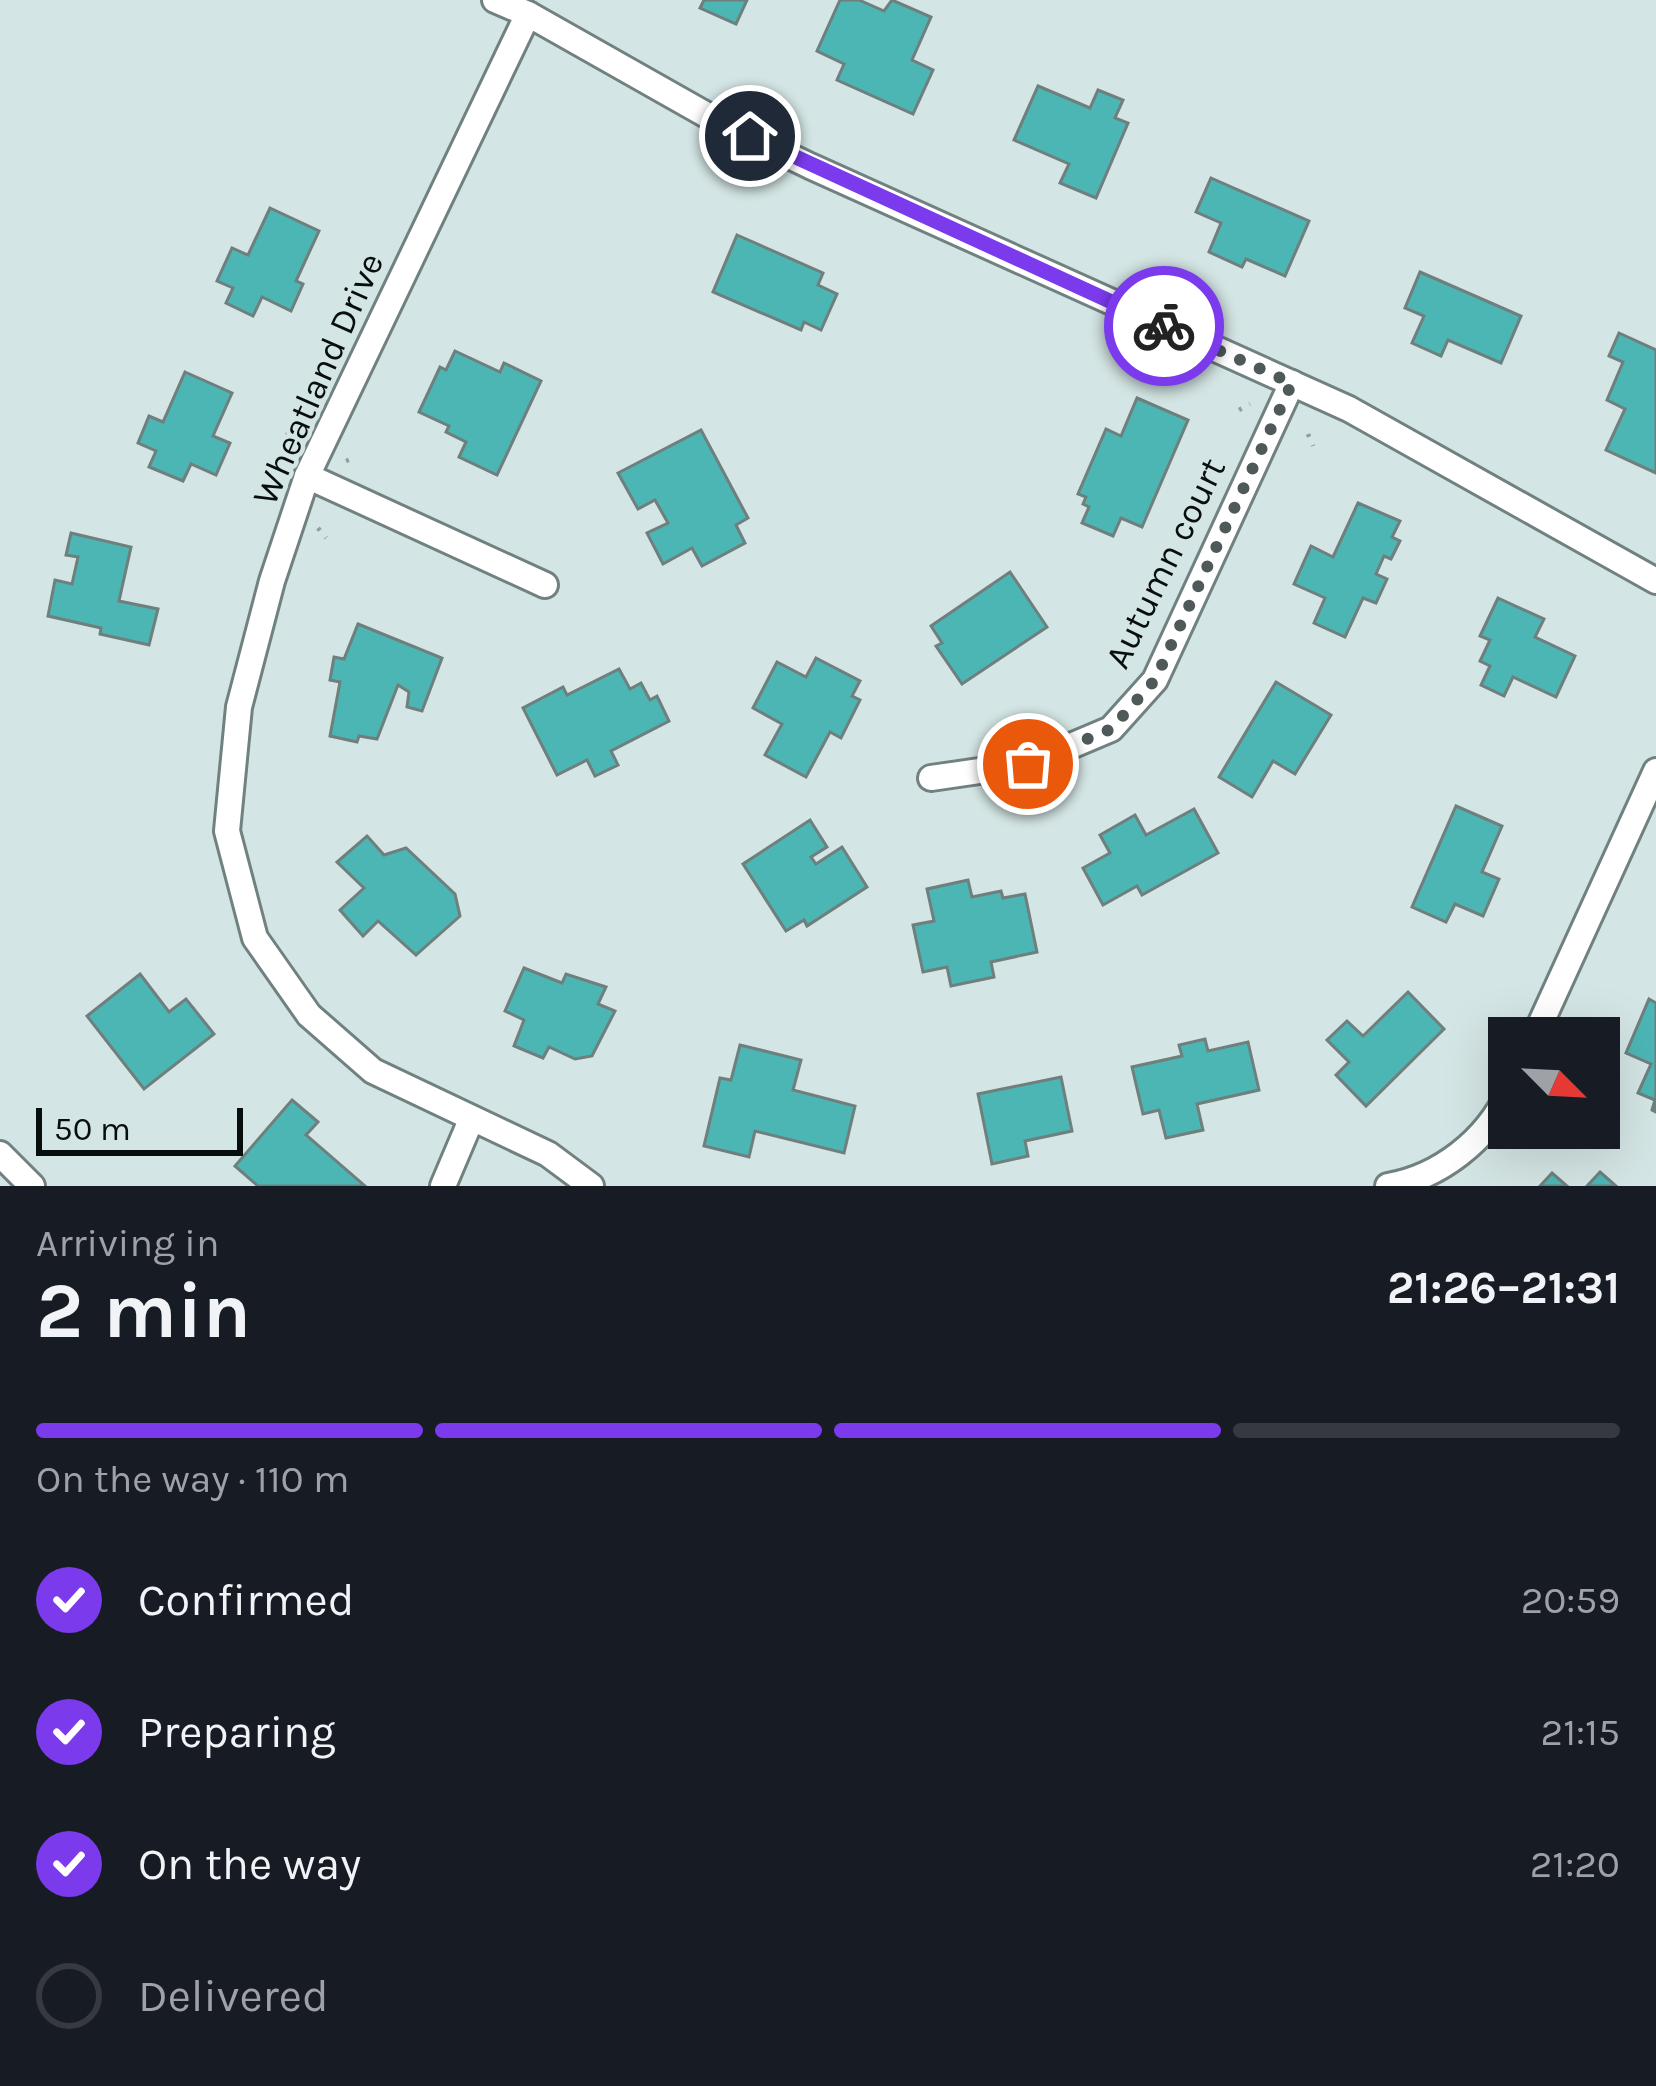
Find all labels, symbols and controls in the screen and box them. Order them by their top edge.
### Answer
pin [699,85,801,187]
icon: home [717,103,783,169]
street label: Wheatland Drive [244,247,392,511]
courier [1104,266,1224,386]
icon: bike [1131,293,1197,359]
street label: Autumn court [1096,451,1234,675]
pin [977,713,1079,815]
icon: bag [995,731,1061,797]
north arrow [1488,1017,1620,1149]
map controls [1488,1017,1620,1149]
scale bar [36,1102,243,1155]
text: 50 m [54,1110,131,1148]
text: Arriving in [36,1220,219,1266]
text: 21:26–21:31 [1387,1262,1620,1314]
text: 2 min [36,1265,251,1357]
text: On the way · 110 m [36,1456,350,1502]
icon: check [36,1567,102,1633]
text: Confirmed [138,1574,354,1626]
text: 20:59 [1521,1577,1620,1623]
icon: check [36,1699,102,1765]
text: Preparing [138,1706,336,1758]
text: 21:15 [1541,1709,1620,1755]
icon: check [36,1831,102,1897]
text: On the way [138,1838,361,1890]
text: 21:20 [1530,1841,1620,1887]
text: Delivered [138,1970,329,2022]

